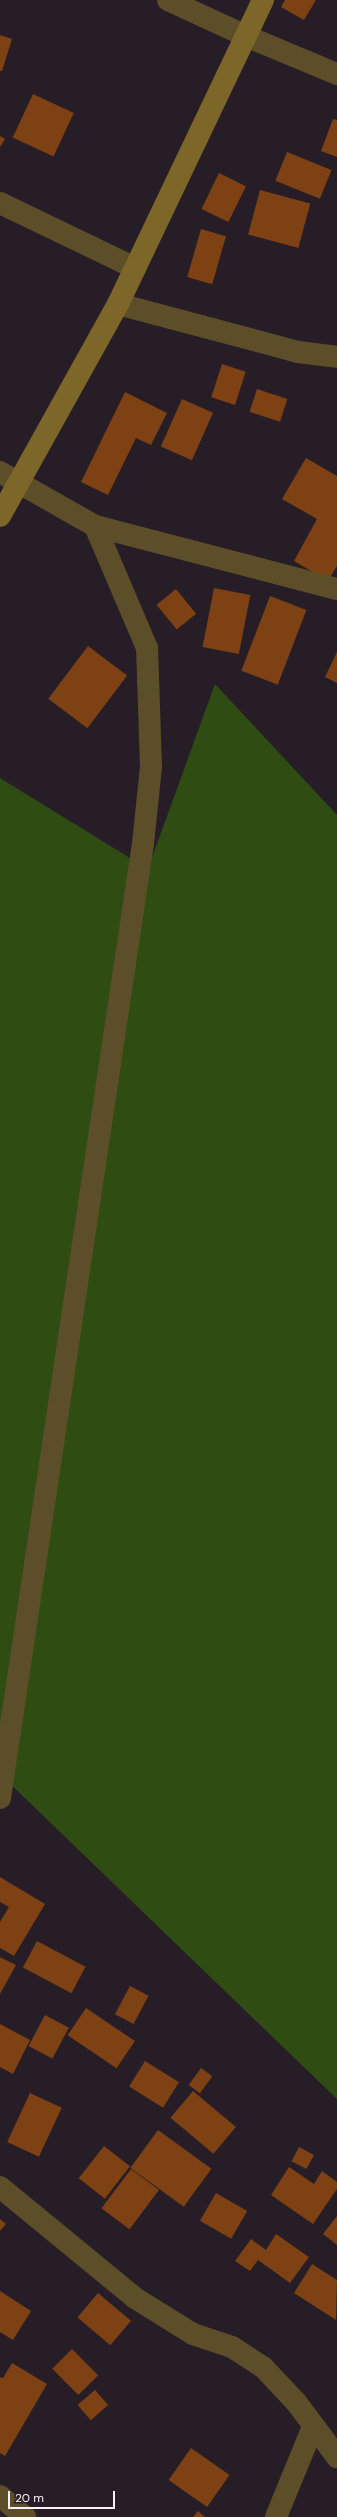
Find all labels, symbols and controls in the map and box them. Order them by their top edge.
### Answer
scale bar [10,2483,117,2509]
text: 20 m [15,2490,44,2506]

